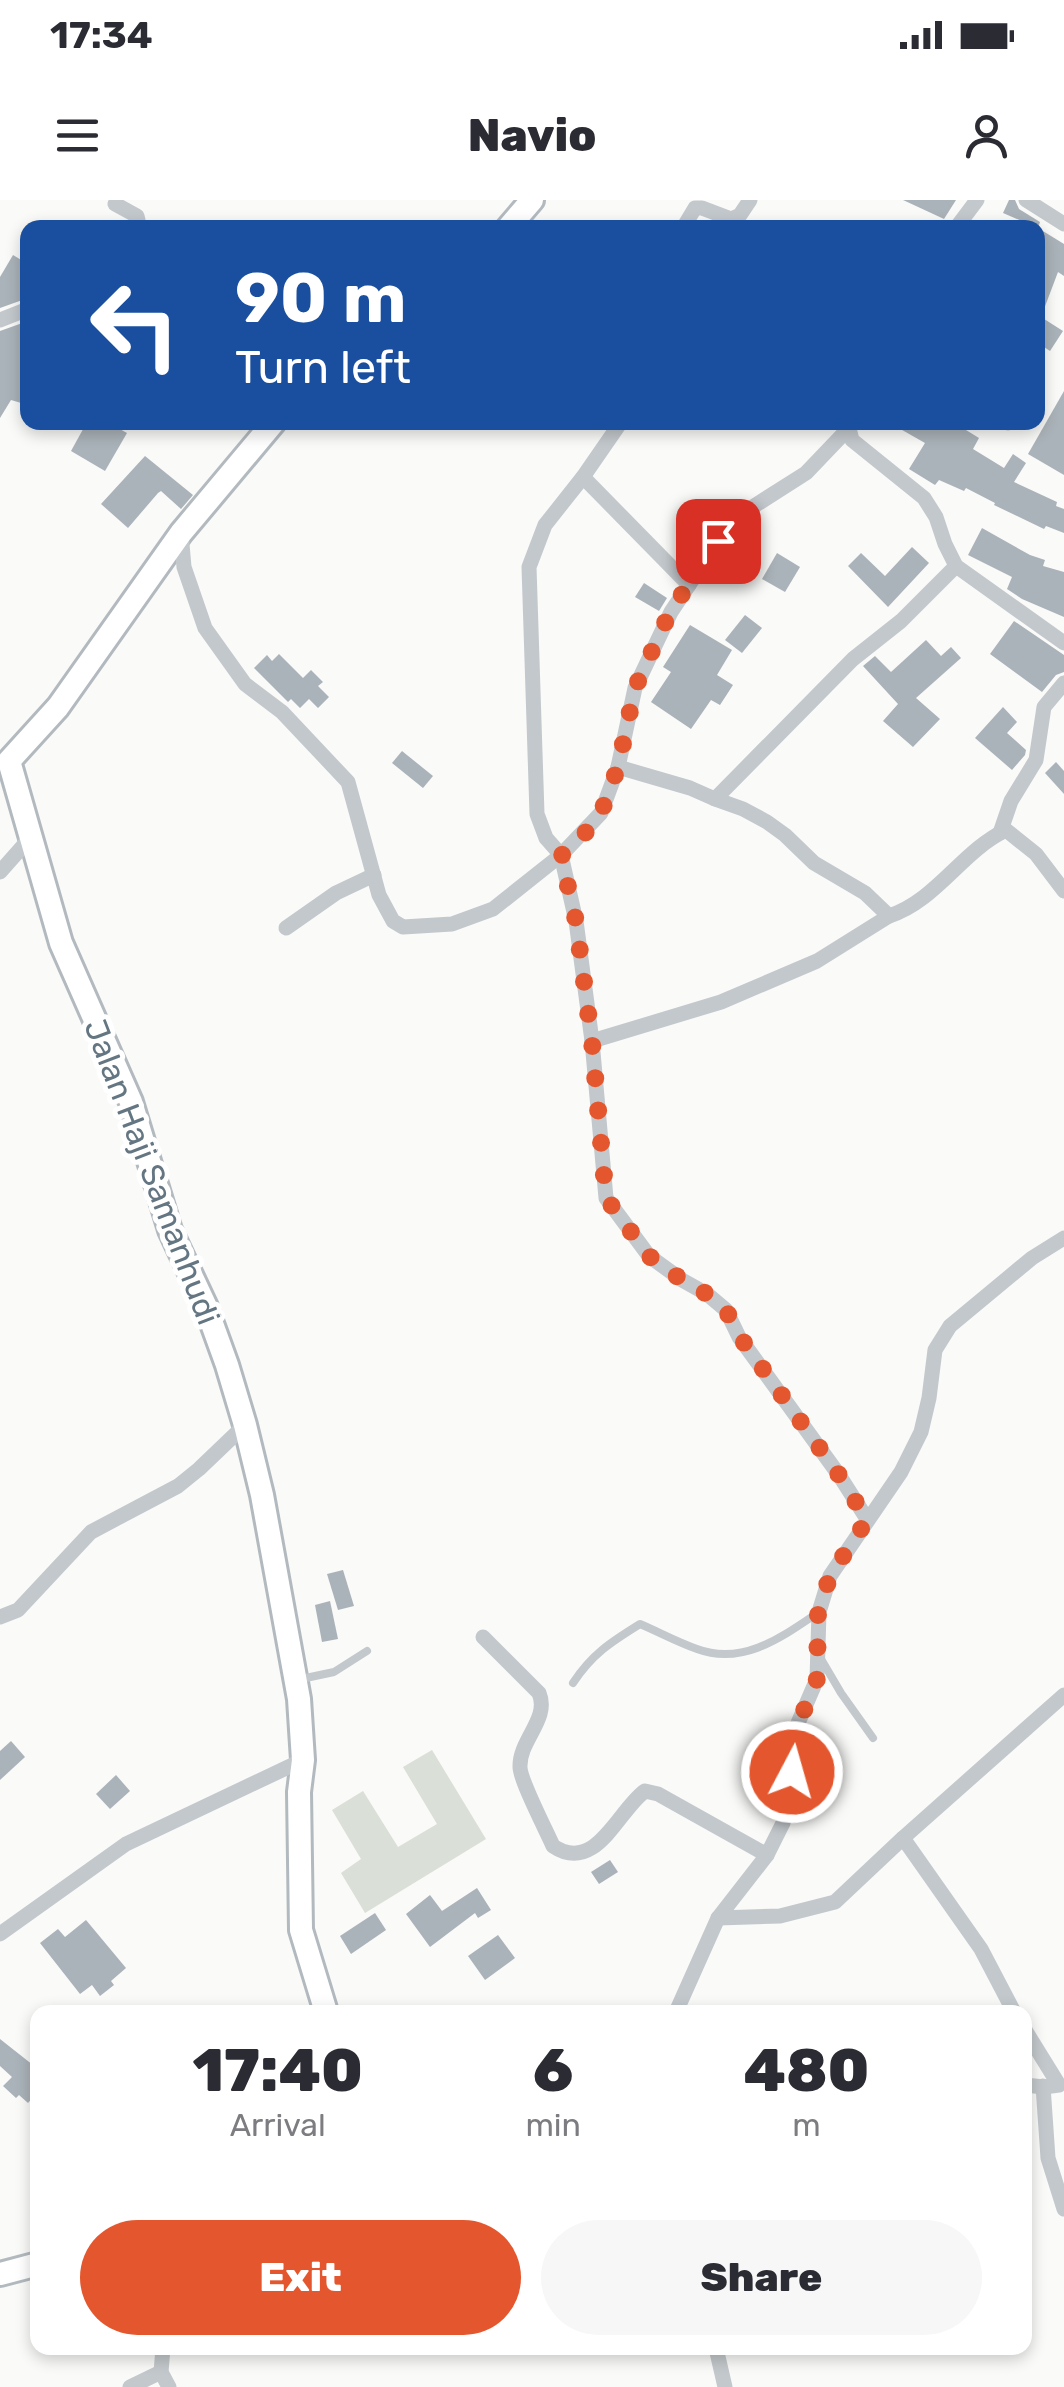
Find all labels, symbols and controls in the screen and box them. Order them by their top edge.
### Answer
text: 17:34 [50,12,153,58]
icon: menu [50,108,105,163]
icon: person [959,108,1014,163]
text: Navio [468,109,596,162]
text: 90 m [235,257,407,340]
icon: left [70,260,200,390]
text: Turn left [235,341,411,394]
pin [676,499,761,584]
icon: arrive [691,514,746,569]
street label: Jalan Haji Samanhudi [76,1014,228,1330]
position arrow [740,1720,844,1824]
text: 17:40 [192,2035,363,2106]
text: 6 [533,2035,573,2106]
text: 480 [743,2035,870,2106]
text: Arrival [230,2106,326,2144]
text: min [525,2106,581,2144]
text: m [792,2106,821,2144]
button: Exit [80,2220,521,2335]
button: Share [541,2220,982,2335]

